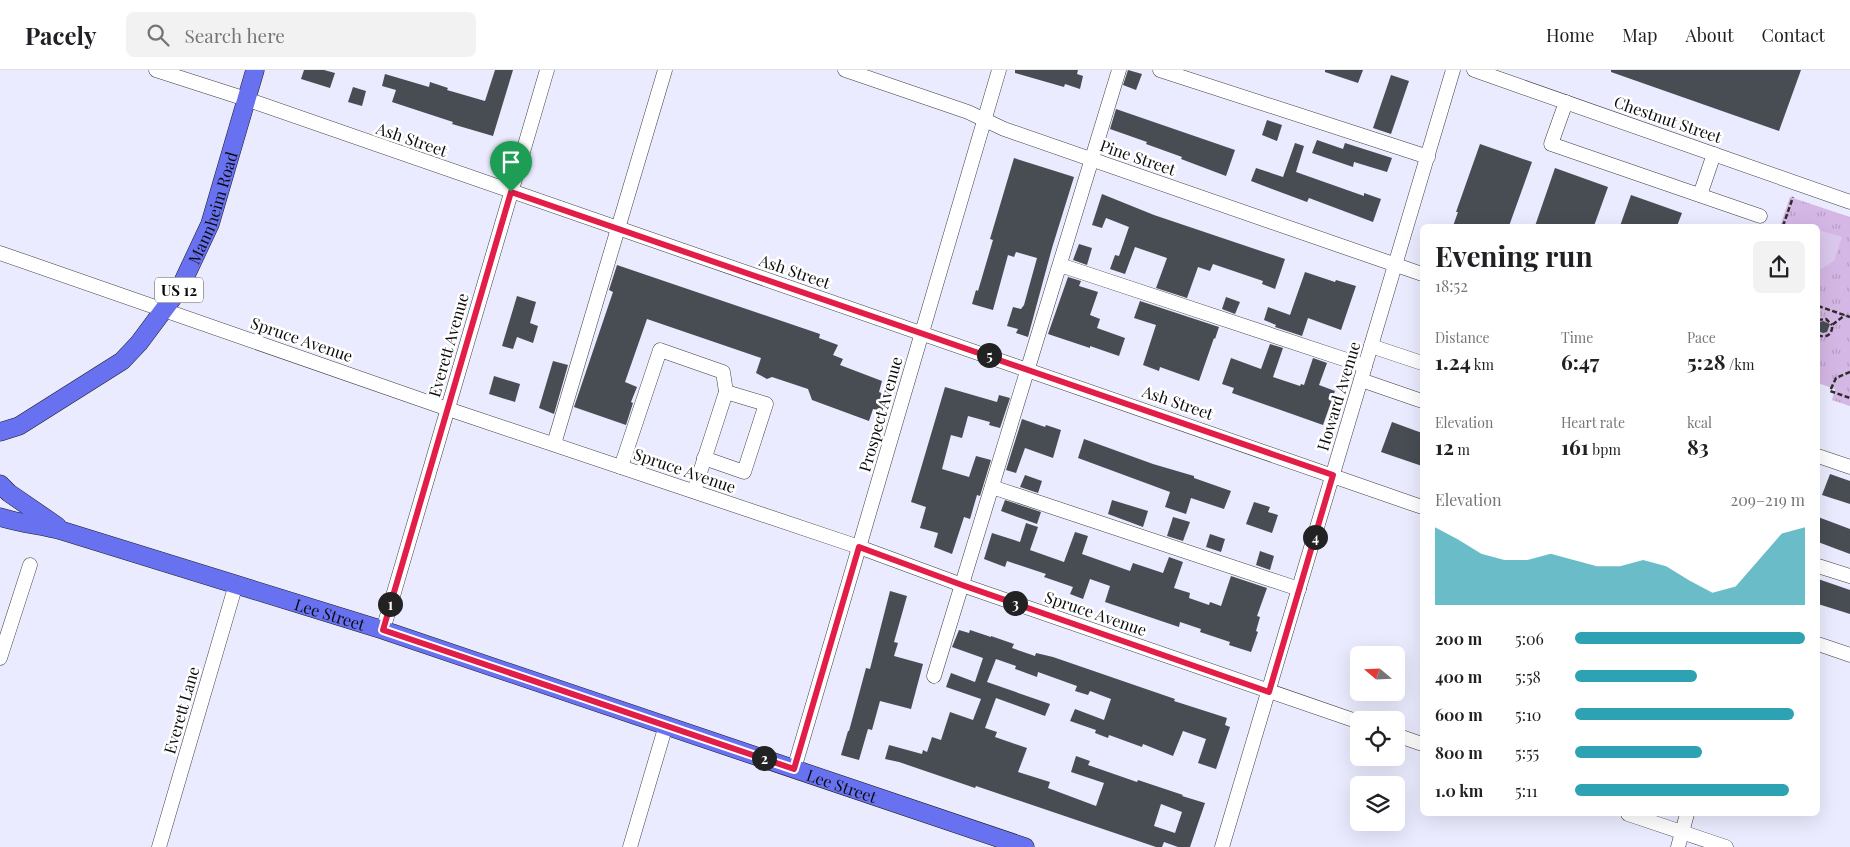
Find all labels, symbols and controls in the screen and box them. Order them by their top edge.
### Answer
search box [126,12,476,57]
text: Pacely [25,19,96,51]
icon: search [144,21,172,49]
text: Search here [184,22,285,48]
text: Home [1546,23,1594,47]
text: Map [1622,23,1657,47]
text: About [1685,23,1734,47]
text: Contact [1762,23,1825,47]
street label: Chestnut Street [1611,91,1725,147]
street label: Ash Street [373,117,451,161]
street label: Pine Street [1097,134,1179,180]
pin [490,141,532,192]
icon: arrive [497,148,525,176]
street label: Mannheim Road [182,149,241,267]
text: Evening run [1435,237,1593,274]
button: share [1753,241,1805,293]
street label: Ash Street [756,249,834,293]
text: 18:52 [1435,275,1468,296]
road number: US 12 [155,278,203,302]
street label: Everett Avenue [423,291,473,399]
street label: Spruce Avenue [248,312,356,366]
text: Distance [1435,328,1490,347]
text: Time [1561,328,1593,347]
text: Pace [1687,328,1716,347]
street label: Howard Avenue [1311,339,1365,453]
pin: 5 [976,342,1002,368]
text: 5 [986,346,993,365]
text: 1.24 [1435,347,1471,375]
text: 6:47 [1561,347,1599,375]
text: 5:28 [1687,347,1726,375]
street label: Prospect Avenue [854,354,906,474]
text: km [1471,355,1494,374]
text: /km [1726,355,1754,374]
street label: Ash Street [1139,380,1217,424]
text: Elevation [1435,413,1493,432]
text: Heart rate [1561,413,1625,432]
text: kcal [1687,413,1712,432]
text: 12 [1435,432,1454,460]
text: 161 [1561,432,1589,460]
text: 83 [1687,432,1709,460]
text: m [1454,440,1470,459]
text: bpm [1589,440,1621,459]
street label: Spruce Avenue [631,443,739,497]
text: Elevation [1435,489,1502,510]
text: 209–219 m [1731,489,1805,510]
pin: 4 [1302,524,1328,550]
text: 4 [1312,528,1319,547]
street label: Spruce Avenue [1042,586,1150,640]
pin: 3 [1002,590,1028,616]
pin: 1 [378,592,402,616]
street label: Lee Street [292,593,368,634]
text: 3 [1012,594,1019,613]
text: 1 [388,595,393,614]
text: 200 m [1435,628,1482,649]
text: 5:06 [1515,628,1544,649]
north arrow [1350,646,1405,701]
map controls [1350,646,1405,831]
street label: Everett Lane [159,664,203,756]
text: 400 m [1435,666,1482,687]
text: 5:58 [1515,666,1541,687]
text: 600 m [1435,704,1483,725]
text: 5:10 [1515,704,1541,725]
button: locate [1350,711,1405,766]
text: 800 m [1435,742,1483,763]
text: 5:55 [1515,742,1539,763]
pin: 2 [752,746,776,770]
text: 2 [761,749,768,768]
street label: Lee Street [804,764,880,807]
button: layers [1350,776,1405,831]
text: 1.0 km [1435,780,1483,801]
text: 5:11 [1515,780,1538,801]

